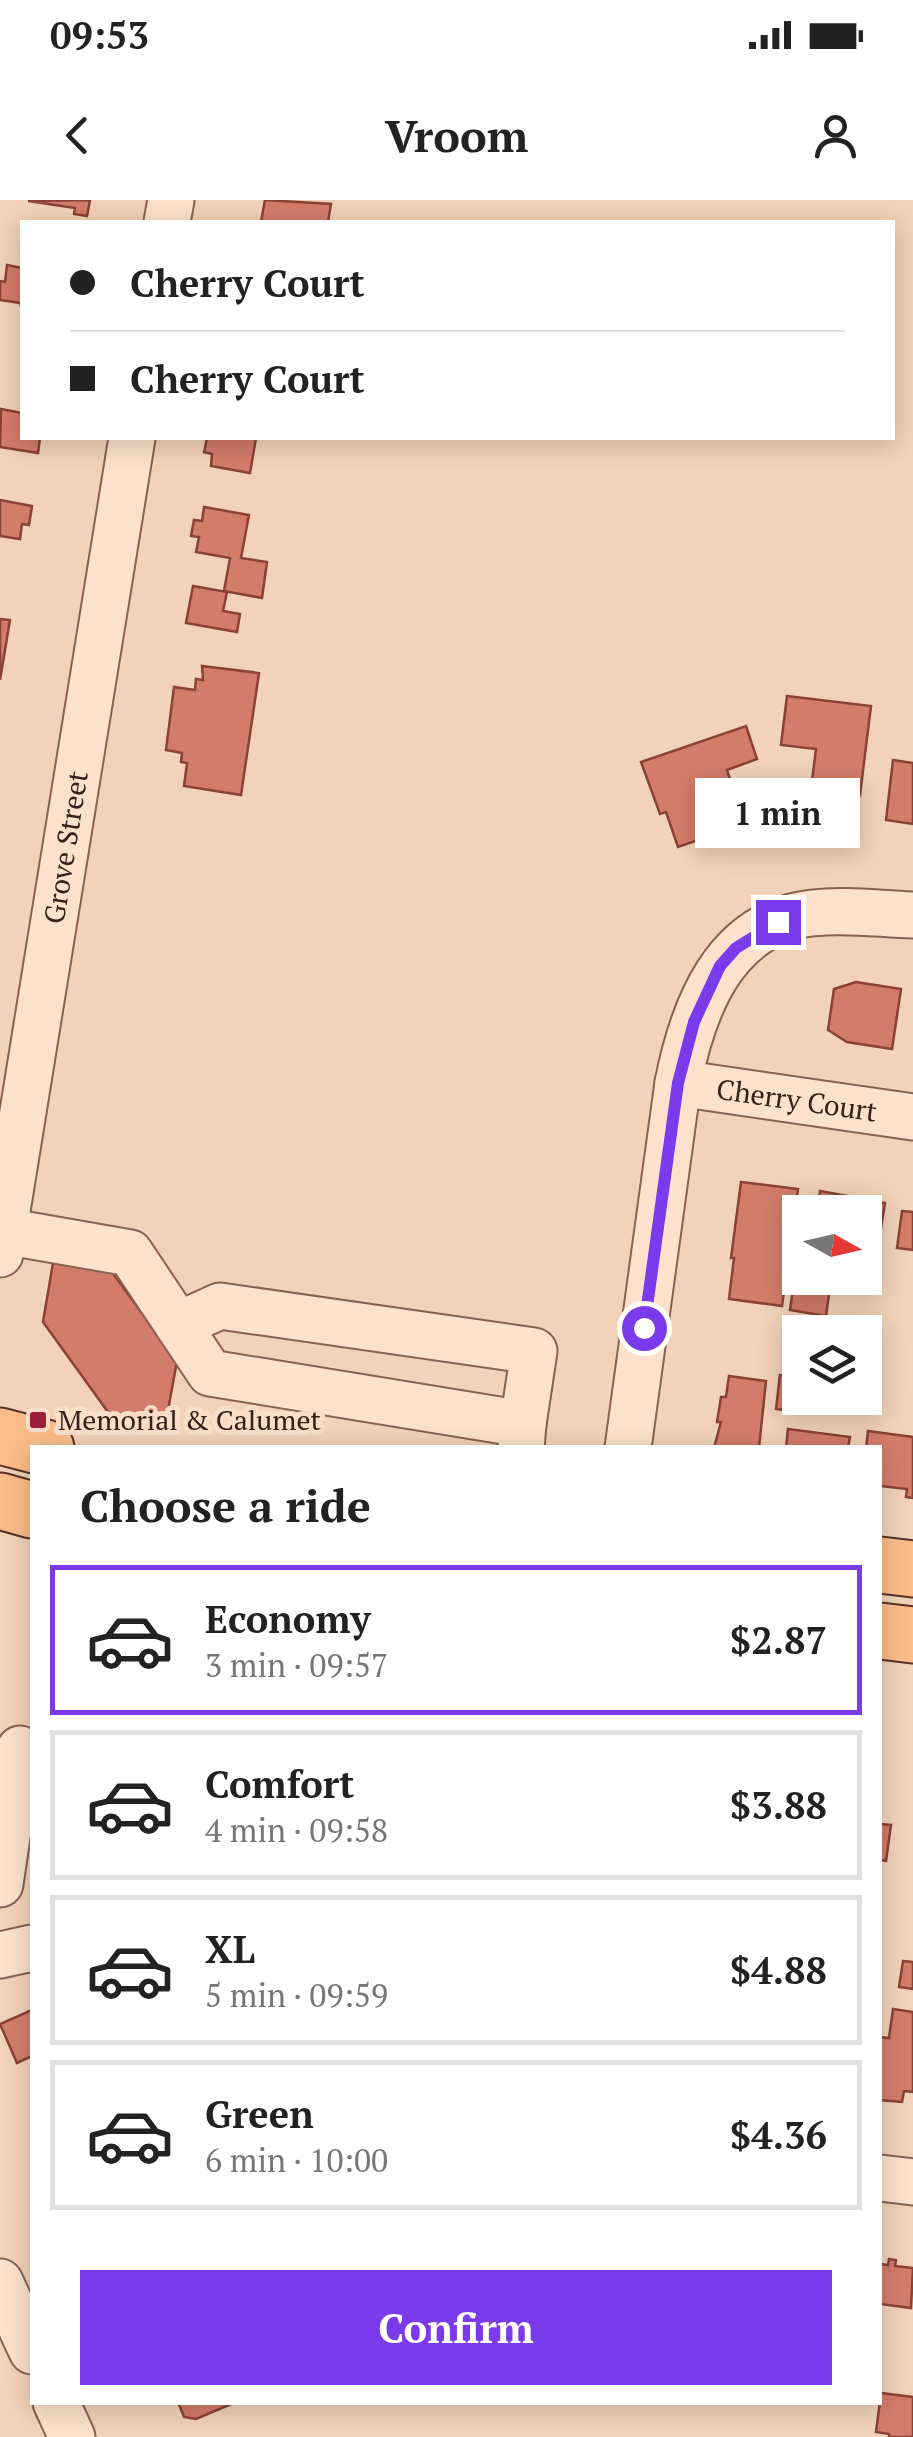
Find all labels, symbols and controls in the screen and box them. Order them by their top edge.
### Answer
text: 09:53 [50,10,149,60]
text: Vroom [385,105,528,165]
icon: back [50,108,105,163]
icon: person [808,108,863,163]
text: Cherry Court [130,258,365,308]
text: Cherry Court [130,354,365,404]
street label: Grove Street [35,767,96,926]
callout: 1 min [696,777,860,847]
text: 1 min [734,792,821,834]
route end [756,900,801,945]
street label: Cherry Court [714,1070,880,1130]
north arrow [782,1195,882,1295]
map controls [782,1195,882,1415]
route start [622,1306,667,1351]
button: layers [782,1315,882,1415]
place label: Memorial & Calumet [58,1401,322,1438]
marker: Memorial & Calumet [27,1409,49,1431]
text: Choose a ride [80,1475,371,1535]
text: Economy [205,1594,371,1644]
icon: car [85,1595,175,1685]
text: $2.87 [730,1615,827,1665]
text: 3 min · 09:57 [205,1644,388,1686]
text: Comfort [205,1759,354,1809]
icon: car [85,1760,175,1850]
text: $3.88 [730,1780,827,1830]
text: 4 min · 09:58 [205,1809,388,1851]
text: XL [205,1924,255,1974]
icon: car [85,1925,175,2015]
text: $4.88 [730,1945,827,1995]
text: 5 min · 09:59 [205,1974,388,2016]
text: Green [205,2089,314,2139]
icon: car [85,2090,175,2180]
text: $4.36 [730,2110,827,2160]
text: 6 min · 10:00 [205,2139,388,2181]
button: Confirm [80,2270,832,2385]

